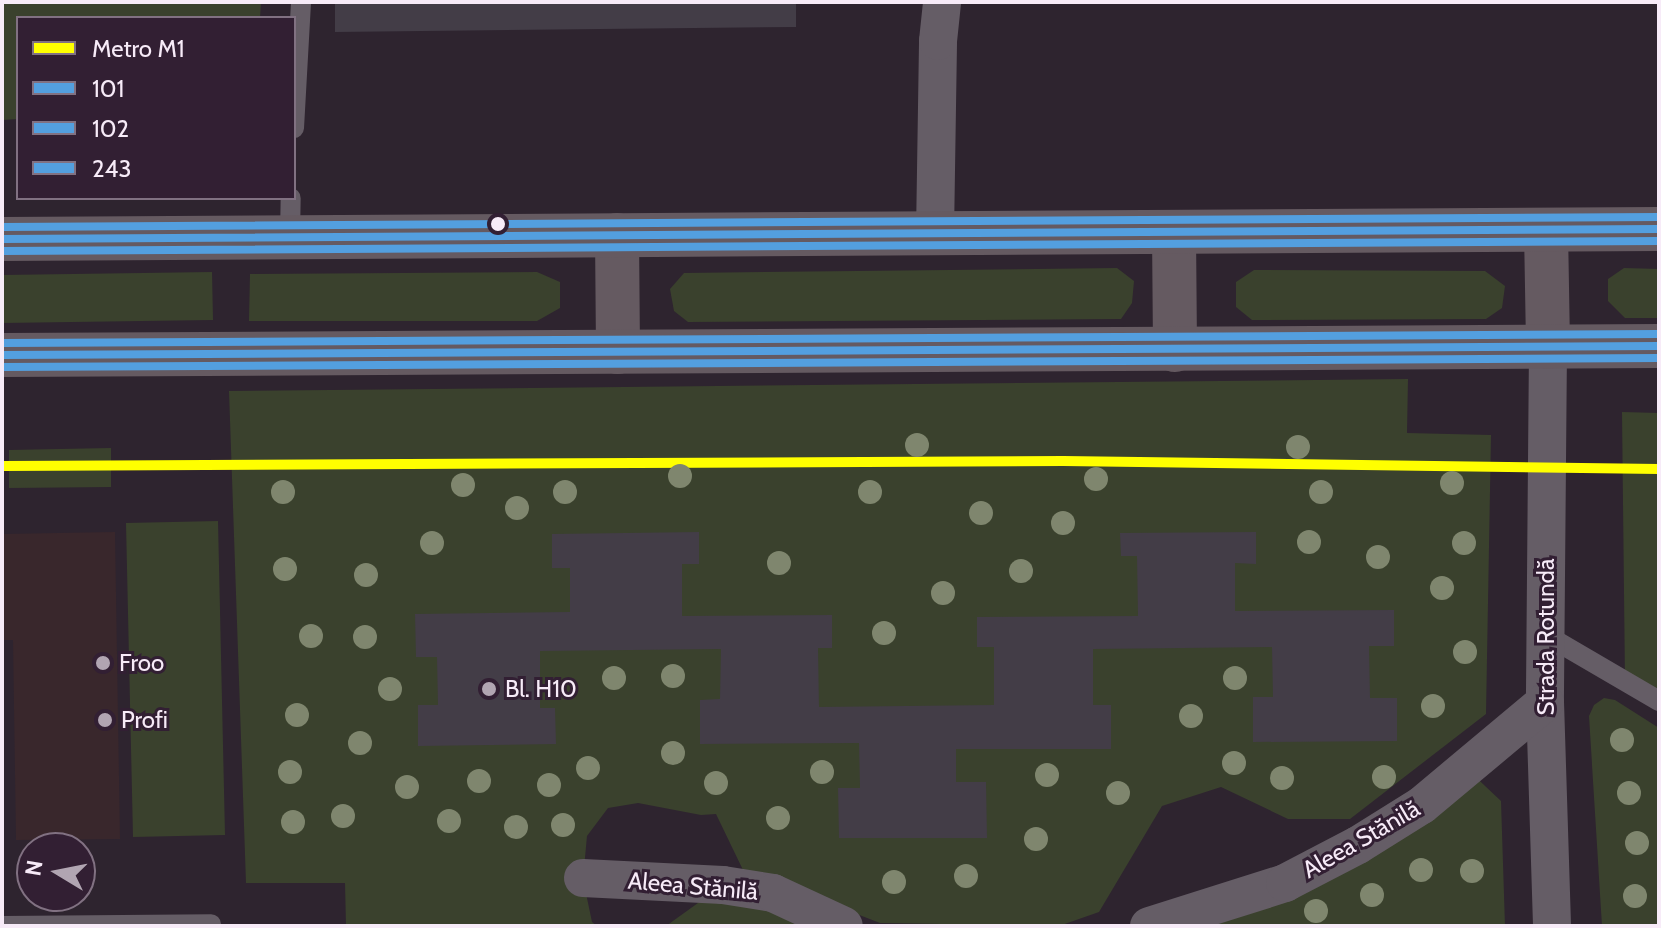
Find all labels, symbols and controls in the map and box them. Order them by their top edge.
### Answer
legend [16,16,296,200]
text: Metro M1 [92,34,185,63]
text: 101 [92,74,124,103]
text: 102 [92,114,129,143]
text: 243 [92,154,131,183]
unlabelled marker [490,216,506,232]
street label: Strada Rotundă [1532,559,1560,715]
place label: Froo [119,649,164,677]
marker: Froo [94,654,112,672]
place label: Bl. H10 [505,675,577,703]
marker: Bl. H10 [480,680,498,698]
place label: Profi [121,706,168,734]
marker: Profi [96,711,114,729]
street label: Aleea Stănilă [1297,794,1425,884]
north arrow [16,832,96,912]
text: N [19,858,48,878]
street label: Aleea Stănilă [627,866,759,906]

